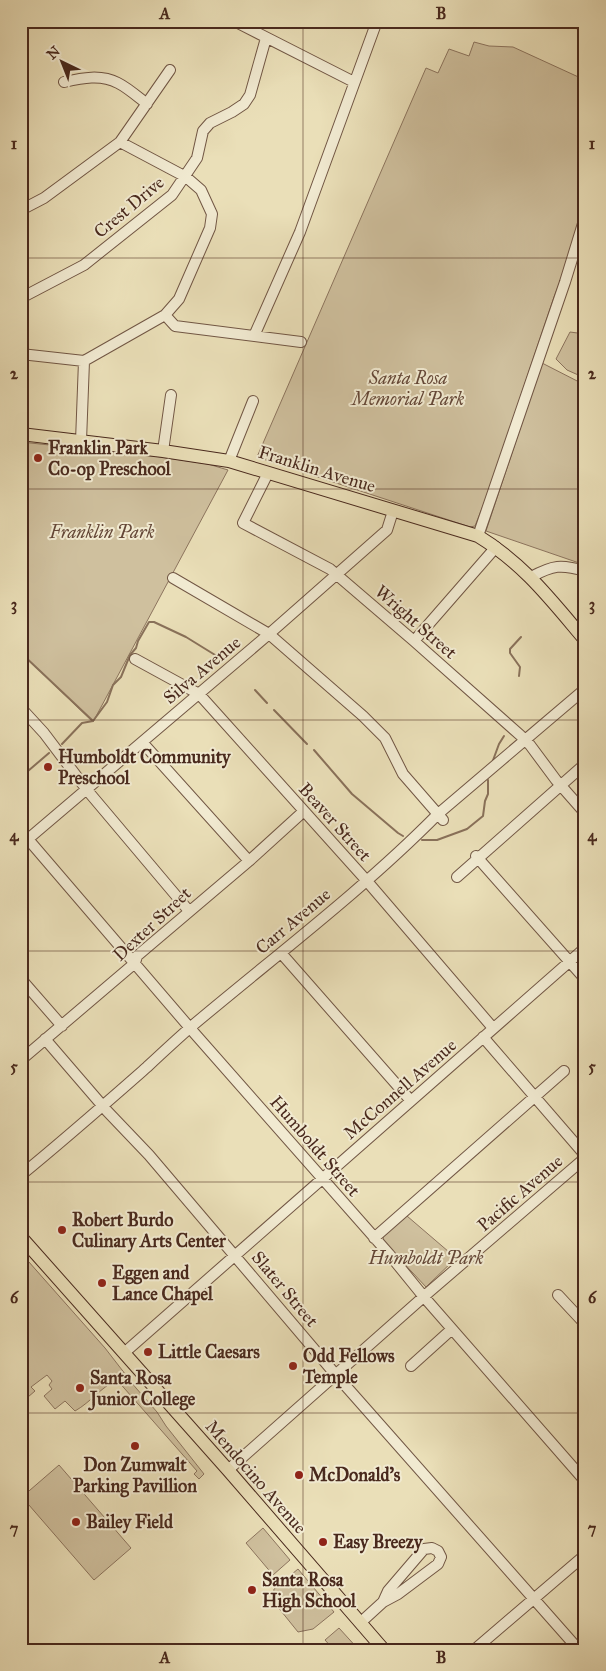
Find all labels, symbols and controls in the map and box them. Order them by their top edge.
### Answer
text: A [159,4,171,23]
text: B [436,4,446,23]
north arrow [38,38,88,88]
text: N [43,43,64,63]
text: 1 [11,134,18,153]
text: 1 [589,134,596,153]
street label: Crest Drive [89,171,169,243]
text: 2 [10,364,19,383]
text: 2 [588,364,597,383]
park label: Santa Rosa Memorial Park [350,367,464,410]
place label: Franklin Park Co-op Preschool [48,437,172,481]
street label: Franklin Avenue [256,441,378,497]
marker: Franklin Park Co-op Preschool [32,452,44,464]
park label: Franklin Park [49,521,154,543]
street label: Wright Street [370,580,462,665]
text: 3 [11,595,17,615]
text: 3 [589,595,595,615]
street label: Silva Avenue [159,631,245,709]
place label: Humboldt Community Preschool [58,746,232,789]
marker: Humboldt Community Preschool [42,761,54,773]
street label: Beaver Street [294,778,376,866]
text: 4 [10,826,20,846]
text: 4 [588,826,598,846]
street label: Dexter Street [108,882,196,966]
street label: Carr Avenue [251,883,335,959]
street label: McConnell Avenue [339,1034,461,1144]
text: 5 [10,1057,18,1076]
text: 5 [588,1057,596,1076]
street label: Humboldt Street [265,1091,365,1201]
street label: Pacific Avenue [473,1150,567,1236]
place label: Robert Burdo Culinary Arts Center [72,1209,227,1253]
marker: Robert Burdo Culinary Arts Center [56,1224,68,1236]
street label: Slater Street [247,1247,323,1332]
park label: Humboldt Park [368,1247,484,1269]
place label: Eggen and Lance Chapel [112,1262,214,1306]
marker: Eggen and Lance Chapel [96,1277,108,1289]
text: 6 [10,1288,19,1307]
text: 6 [588,1288,597,1307]
place label: Little Caesars [158,1341,260,1363]
place label: Odd Fellows Temple [302,1345,395,1389]
marker: Little Caesars [142,1346,154,1358]
marker: Odd Fellows Temple [287,1360,299,1372]
place label: Santa Rosa Junior College [88,1367,196,1411]
marker: Santa Rosa Junior College [74,1382,86,1394]
street label: Mendocino Avenue [201,1416,311,1538]
marker: Don Zumwalt Parking Pavillion [129,1440,141,1452]
place label: Don Zumwalt Parking Pavillion [73,1454,197,1498]
place label: McDonald's [309,1464,401,1486]
marker: McDonald's [293,1469,305,1481]
place label: Bailey Field [86,1511,174,1534]
marker: Bailey Field [70,1516,82,1528]
text: 7 [10,1519,19,1538]
text: 7 [588,1519,597,1538]
place label: Easy Breezy [333,1531,424,1554]
marker: Easy Breezy [317,1536,329,1548]
place label: Santa Rosa High School [262,1569,357,1613]
marker: Santa Rosa High School [246,1584,258,1596]
text: A [159,1648,171,1667]
text: B [436,1648,446,1667]

